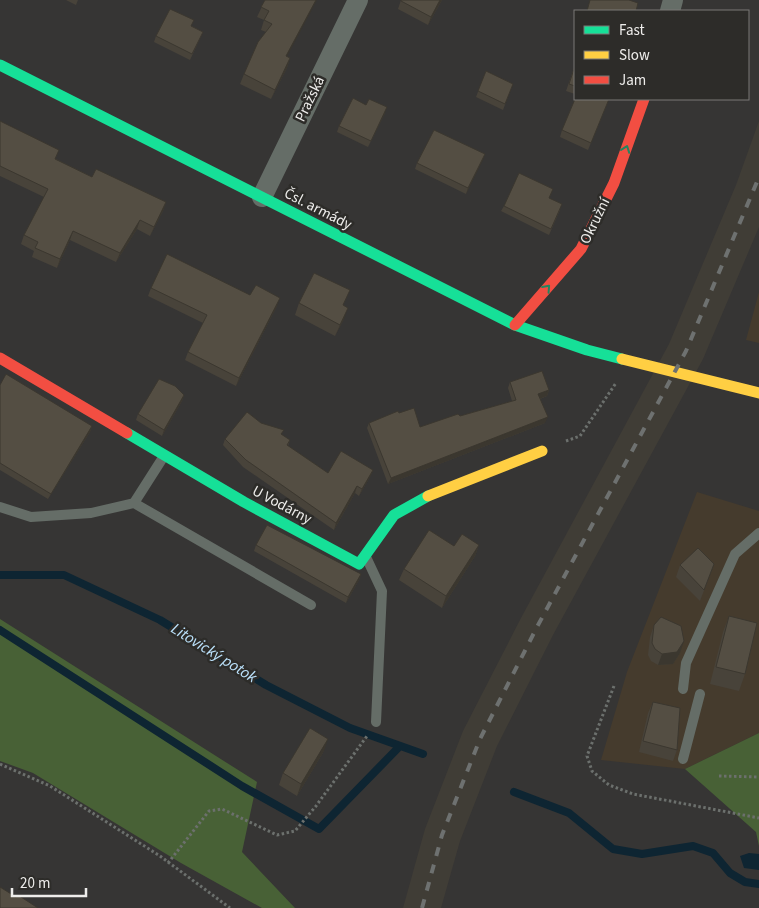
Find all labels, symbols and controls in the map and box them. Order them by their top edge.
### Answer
legend [574,10,749,100]
text: Fast [619,20,645,41]
text: Slow [619,45,650,66]
text: Jam [619,70,646,91]
street label: Pražská [290,73,330,125]
one-way arrow [620,145,630,154]
street label: Čsl. armády [280,183,356,235]
street label: Okružní [575,193,616,248]
one-way arrow [541,285,550,294]
street label: U Vodárny [249,481,315,529]
water label: Litovický potok [167,618,262,688]
scale bar [12,866,86,898]
text: 20 m [20,873,50,894]

